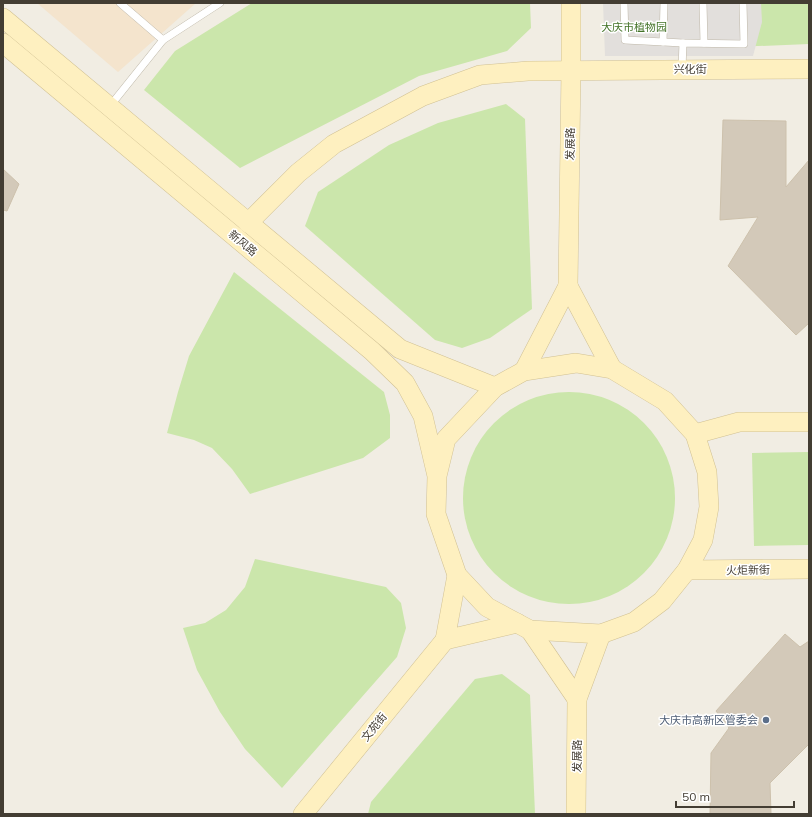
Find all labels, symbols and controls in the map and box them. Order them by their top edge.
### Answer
park label: 大庆市植物园 [601,20,667,34]
street label: 兴化街 [674,62,707,76]
street label: 发展路 [563,127,577,161]
street label: 新风路 [226,227,260,259]
street label: 火炬新街 [726,563,770,577]
street label: 文苑街 [358,710,390,744]
place label: 大庆市高新区管委会 [659,713,758,727]
marker: 大庆市高新区管委会 [761,715,771,725]
street label: 发展路 [570,740,584,773]
scale bar [676,783,794,809]
text: 50 m [682,789,710,804]

